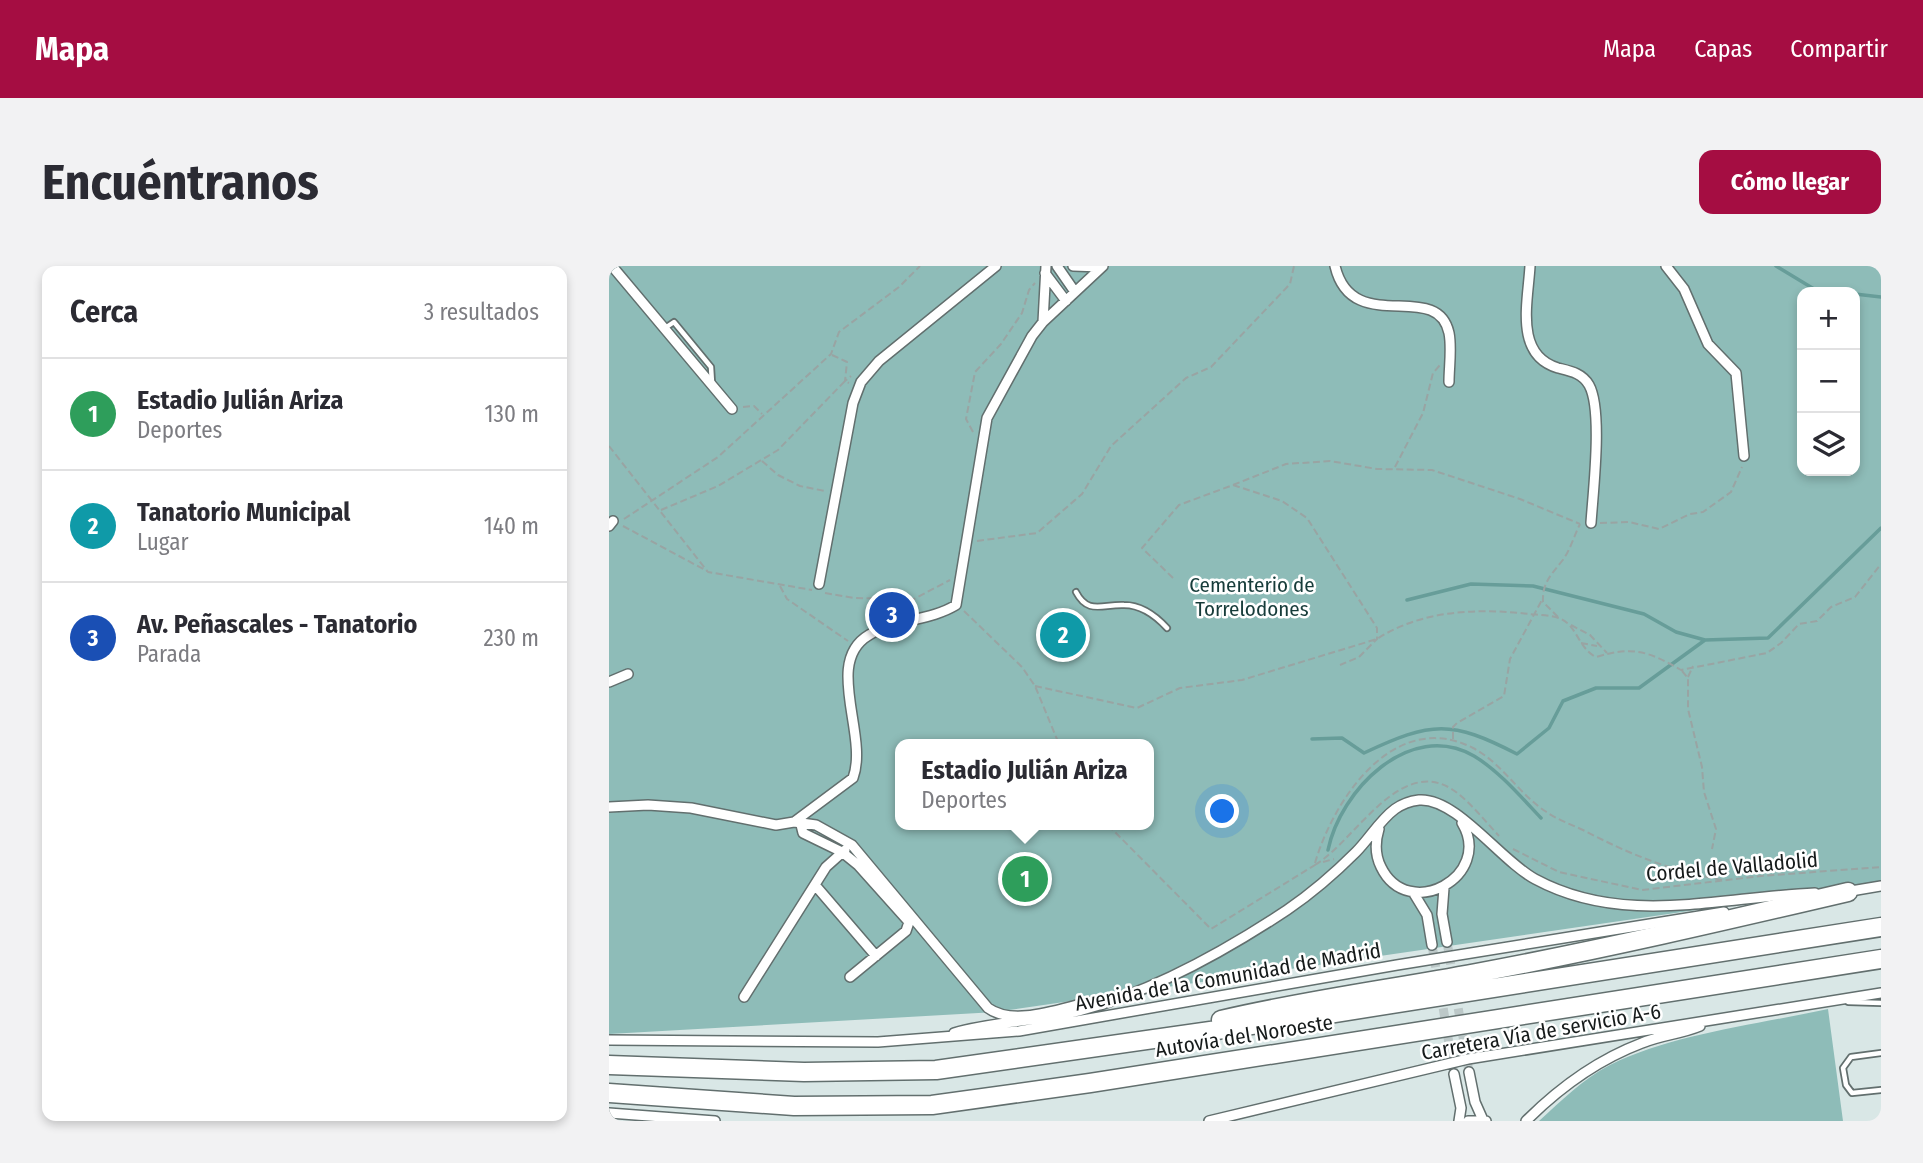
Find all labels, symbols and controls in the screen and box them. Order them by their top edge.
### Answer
text: Mapa [35,29,109,69]
text: Mapa [1603,35,1656,63]
text: Capas [1694,35,1752,63]
text: Compartir [1790,35,1888,63]
button: Cómo llegar [1699,150,1881,214]
text: Encuéntranos [42,153,319,212]
map controls [1797,287,1860,476]
button: + [1797,287,1860,350]
text: Cerca [70,294,138,330]
text: 3 resultados [424,298,539,326]
button: − [1797,350,1860,413]
text: Estadio Julián Ariza [137,385,343,416]
text: 1 [88,400,98,428]
text: 130 m [485,400,539,428]
button: layers [1797,413,1860,476]
text: Deportes [137,416,222,444]
text: Tanatorio Municipal [137,497,350,528]
text: 2 [88,512,98,540]
text: 140 m [484,512,539,540]
text: Lugar [137,528,189,556]
park label: Cementerio de Torrelodones [1189,572,1315,622]
pin: 3 [869,589,915,641]
text: Av. Peñascales - Tanatorio [137,609,417,640]
pin: 2 [1040,609,1086,661]
text: 3 [88,624,98,652]
text: 230 m [483,624,539,652]
text: Parada [137,640,201,668]
popup [895,739,1154,830]
text: Estadio Julián Ariza [921,755,1128,786]
text: Deportes [921,786,1007,814]
your location [1205,794,1239,828]
street label: Cordel de Valladolid [1645,847,1819,887]
pin: 1 [1002,853,1048,905]
street label: Avenida de la Comunidad de Madrid [1073,937,1383,1017]
street label: Carretera Vía de servicio A-6 [1419,998,1663,1066]
street label: Autovía del Noroeste [1153,1009,1335,1063]

